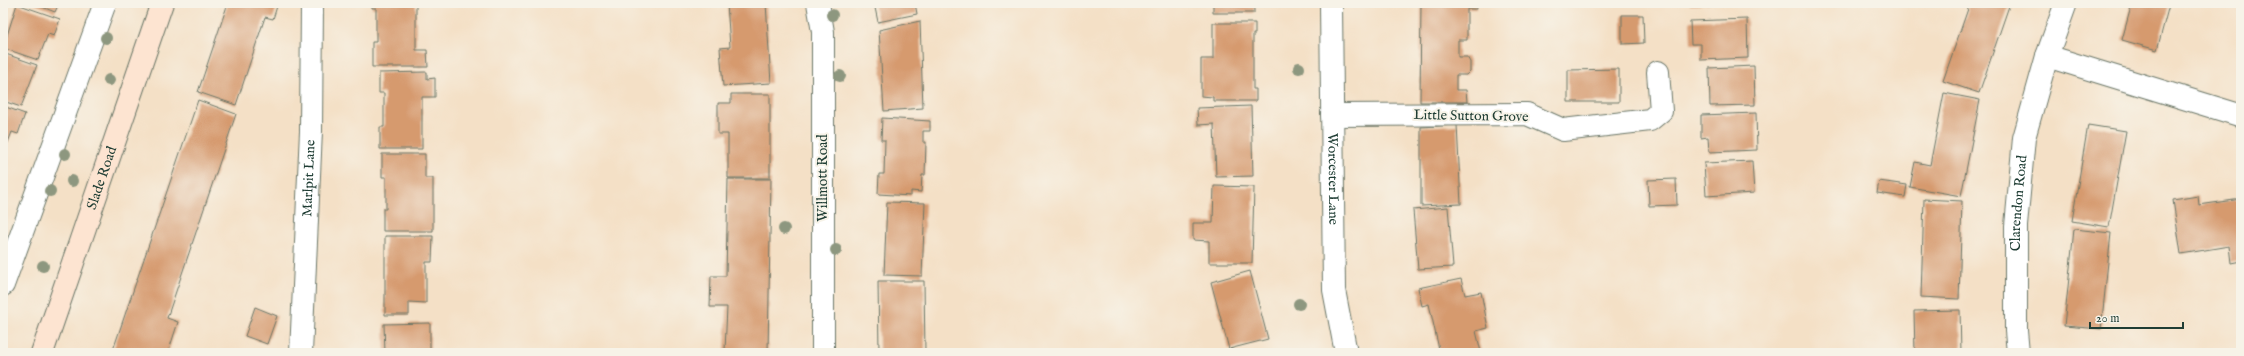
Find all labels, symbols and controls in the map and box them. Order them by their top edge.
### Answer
street label: Little Sutton Grove [1413,106,1529,126]
street label: Worcester Lane [1323,133,1342,226]
street label: Willmott Road [814,134,832,222]
street label: Marlpit Lane [298,139,320,217]
street label: Slade Road [83,143,121,212]
street label: Clarendon Road [2007,154,2031,251]
scale bar [2090,304,2183,330]
text: 20 m [2096,311,2119,326]

